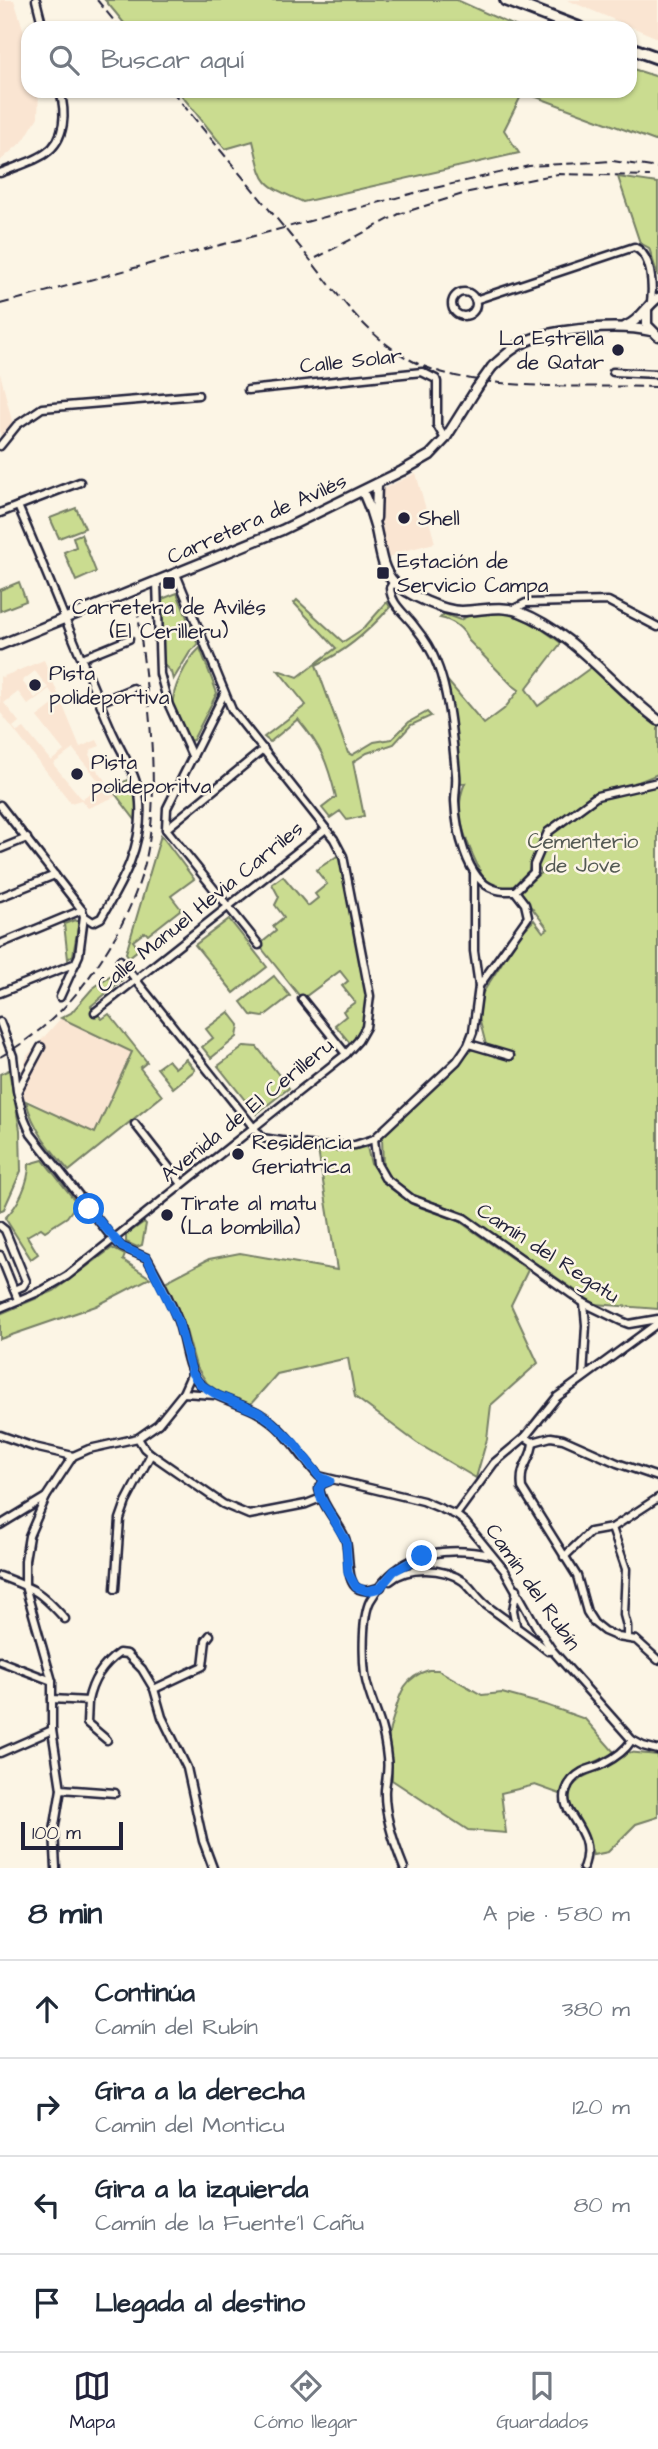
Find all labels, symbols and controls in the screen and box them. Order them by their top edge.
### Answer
search box [21,21,637,98]
icon: search [45,41,83,79]
text: Buscar aquí [101,42,244,78]
place label: La Estrella de Qatar [499,324,604,377]
street label: Calle Solar [298,341,404,381]
marker: La Estrella de Qatar [610,342,626,358]
street label: Carretera de Avilés [163,466,351,572]
place label: Shell [418,504,460,533]
marker: Shell [396,510,412,526]
place label: Estación de Servicio Campa [397,547,549,601]
marker: Estación de Servicio Campa [375,565,391,581]
marker: Carretera de Avilés (El Cerilleru) [161,575,177,591]
place label: Carretera de Avilés (El Cerilleru) [72,593,266,646]
place label: Pista polideportiva [49,659,170,713]
marker: Pista polideportiva [27,677,43,693]
place label: Pista polideporitva [91,748,212,802]
marker: Pista polideporitva [69,766,85,782]
street label: Calle Manuel Hevia Carriles [90,814,310,1000]
park label: Cementerio de Jove [528,827,639,880]
street label: Avenida de El Cerilleru [154,1031,340,1189]
place label: Residencia Geriatrica [252,1128,352,1181]
marker: Residencia Geriatrica [230,1146,246,1162]
place label: Tirate al matu (La bombilla) [181,1189,317,1242]
route start [73,1193,104,1224]
street label: Camín del Regatu [470,1196,625,1312]
marker: Tirate al matu (La bombilla) [159,1207,175,1223]
street label: Camín del Rubín [478,1518,588,1656]
route end [406,1540,437,1571]
scale bar [21,1819,122,1851]
text: 100 m [32,1820,81,1847]
text: 8 min [28,1893,102,1935]
text: A pie · 580 m [483,1898,630,1930]
text: Continúa [95,1975,195,2011]
icon: ahead [28,1990,66,2028]
text: 380 m [562,1993,630,2025]
text: Camín del Rubín [95,2011,258,2043]
text: Gira a la derecha [95,2073,305,2109]
icon: right [28,2088,66,2126]
text: 120 m [572,2091,630,2123]
text: Camin del Monticu [95,2109,285,2141]
text: Gira a la izquierda [95,2171,309,2207]
icon: left [28,2186,66,2224]
text: 80 m [573,2189,630,2221]
text: Camín de la Fuente'l Cañu [95,2207,364,2239]
icon: arrive [28,2284,66,2322]
text: Llegada al destino [95,2285,305,2321]
tab: Mapa [69,2367,115,2436]
tab: Cómo llegar [254,2367,357,2436]
tab: Guardados [496,2367,589,2436]

